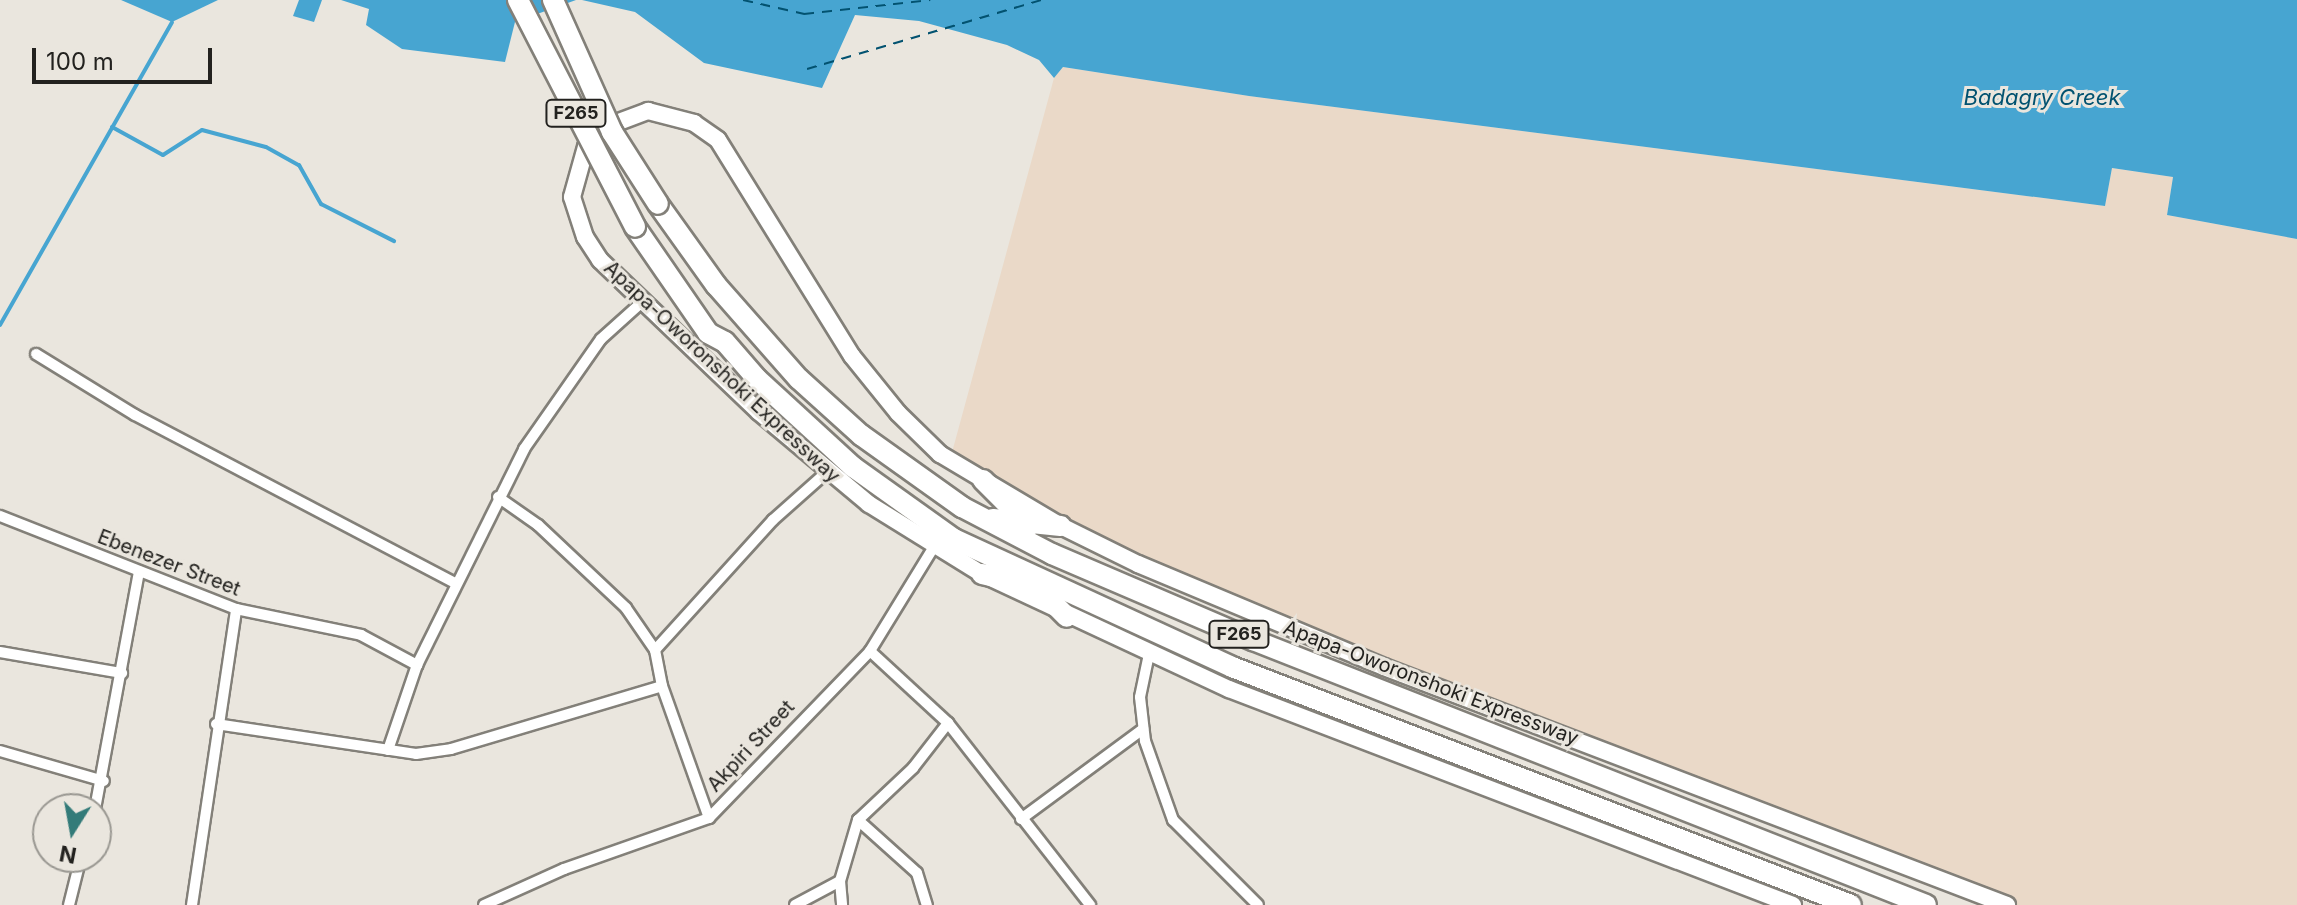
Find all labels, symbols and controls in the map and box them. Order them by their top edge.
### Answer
scale bar [36,32,216,82]
text: 100 m [46,47,114,76]
water label: Badagry Creek [1964,85,2120,111]
road number: F265 [544,99,608,127]
street label: Apapa-Oworonshoki Expressway [599,256,845,488]
street label: Ebenezer Street [94,525,244,601]
street label: Apapa-Oworonshoki Expressway [1280,616,1582,750]
road number: F265 [1207,620,1271,648]
street label: Akpiri Street [702,695,800,797]
north arrow [32,793,112,873]
text: N [57,840,79,869]

